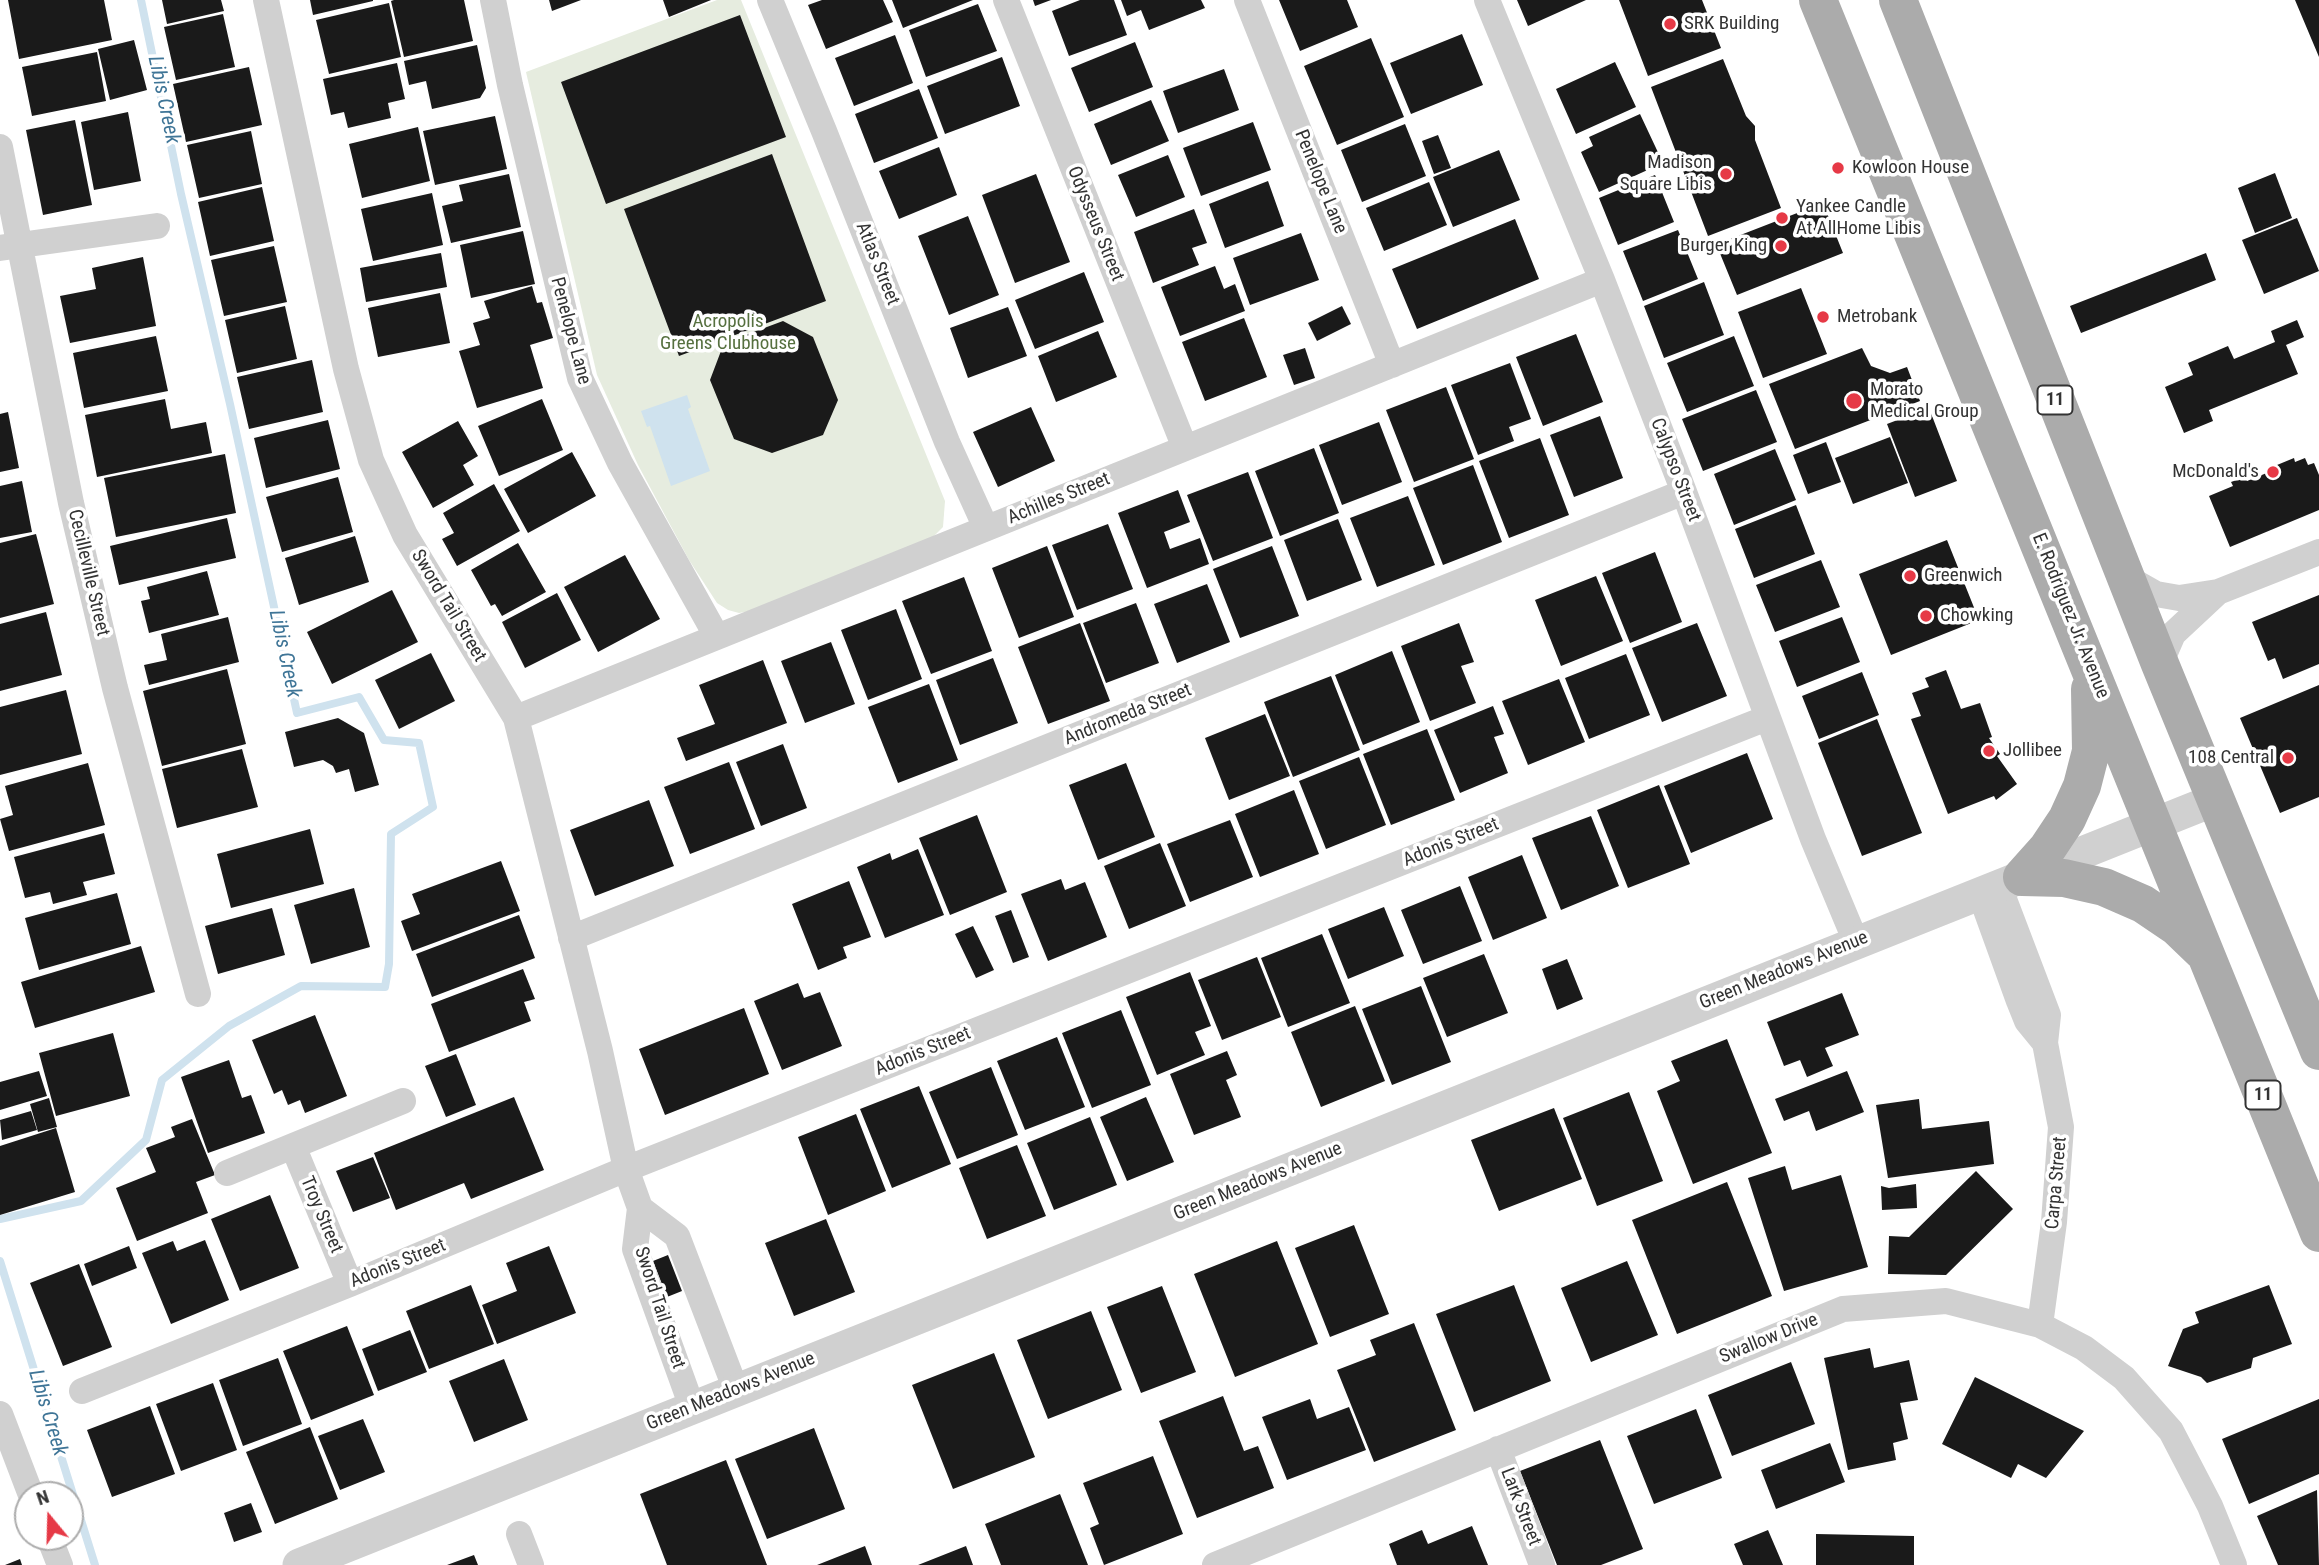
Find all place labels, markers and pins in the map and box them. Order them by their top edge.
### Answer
place label: SRK Building [1684,13,1779,35]
marker: SRK Building [1662,16,1678,32]
place label: Madison Square Libis [1620,152,1712,196]
place label: Kowloon House [1852,157,1969,179]
marker: Kowloon House [1830,160,1846,176]
marker: Madison Square Libis [1718,166,1734,182]
place label: Yankee Candle At AllHome Libis [1796,196,1921,240]
marker: Yankee Candle At AllHome Libis [1774,210,1790,226]
place label: Burger King [1680,235,1767,257]
marker: Burger King [1773,238,1789,254]
place label: Metrobank [1837,306,1917,328]
marker: Metrobank [1815,309,1831,325]
place label: Morato Medical Group [1870,379,1979,423]
marker: Morato Medical Group [1844,391,1864,411]
place label: McDonald's [2172,461,2259,483]
marker: McDonald's [2265,464,2281,480]
place label: Greenwich [1924,565,2003,587]
marker: Greenwich [1902,568,1918,584]
place label: Chowking [1940,605,2013,627]
marker: Chowking [1918,608,1934,624]
place label: Jollibee [2003,740,2062,762]
marker: Jollibee [1981,743,1997,759]
place label: 108 Central [2188,747,2274,769]
marker: 108 Central [2280,750,2296,766]

